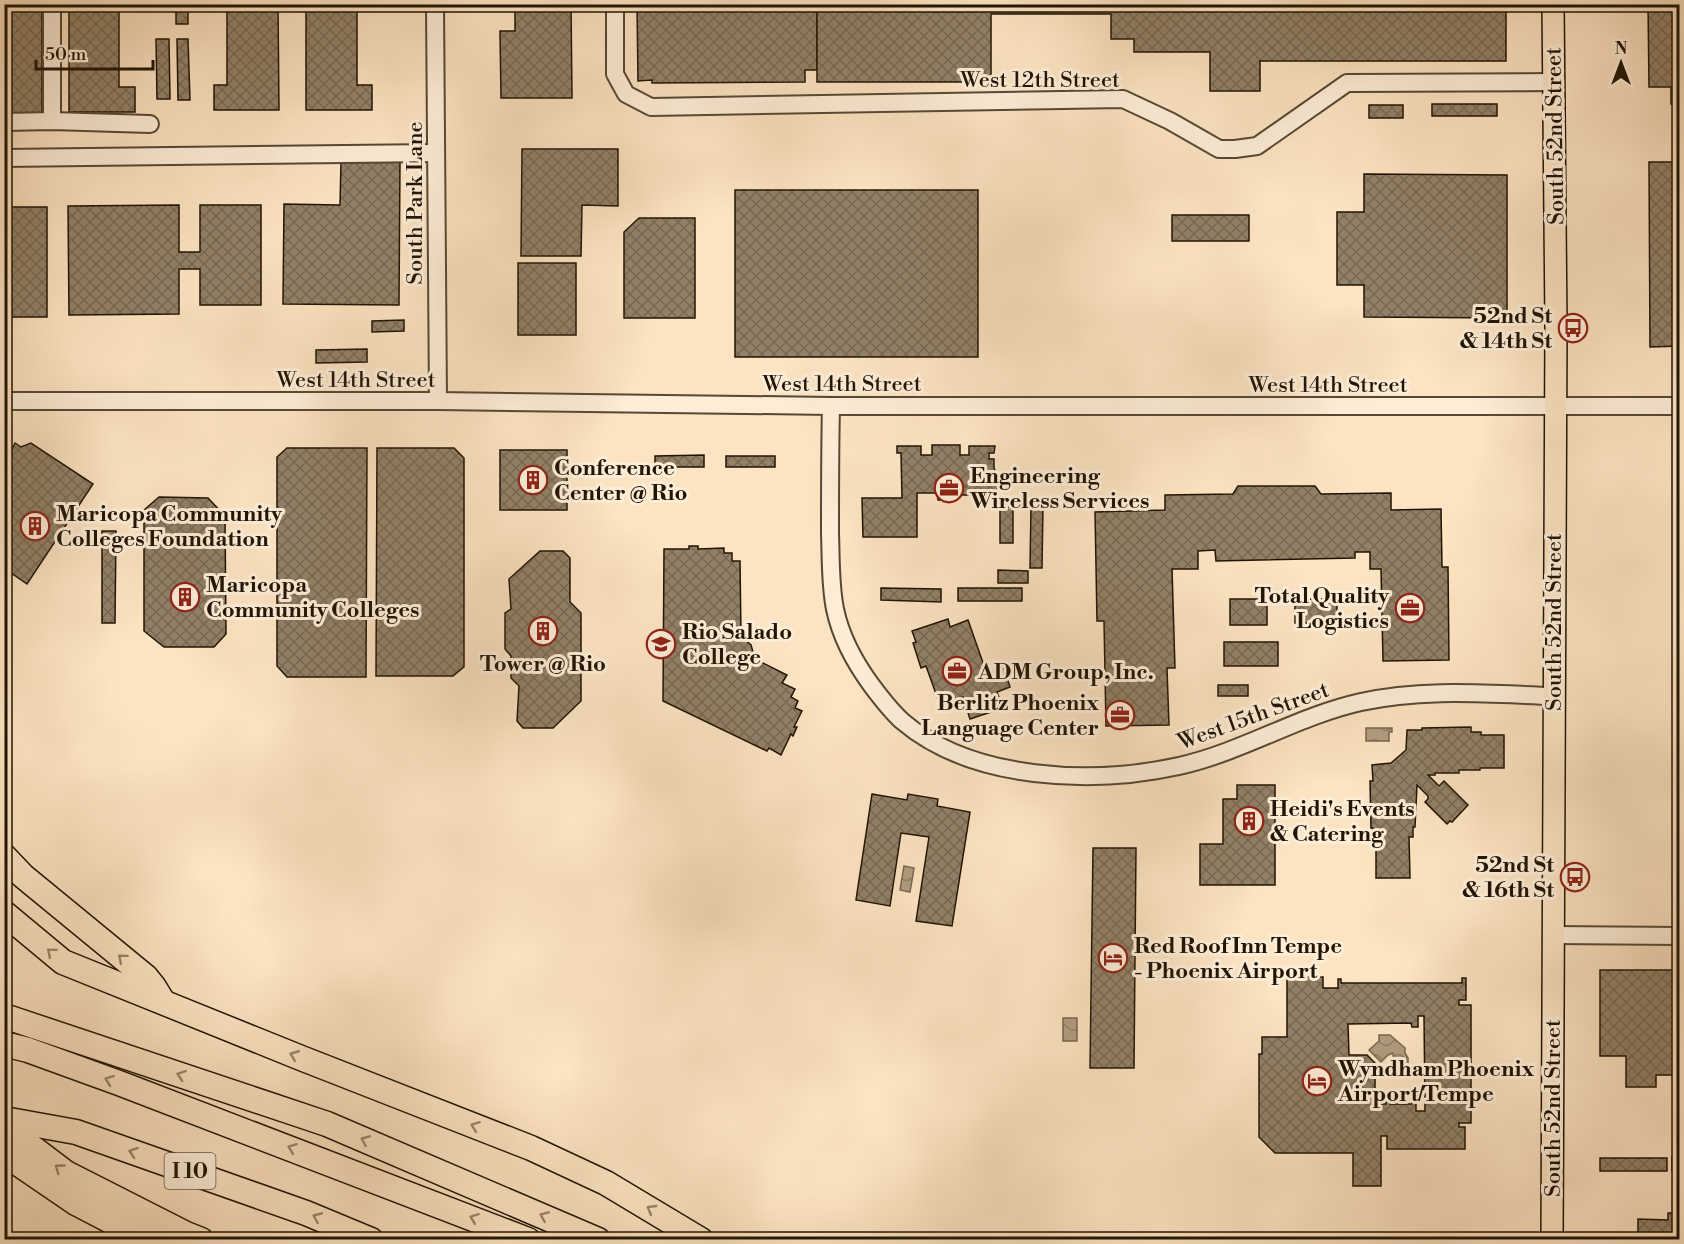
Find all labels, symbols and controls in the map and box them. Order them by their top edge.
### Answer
scale bar [36,33,153,71]
north arrow [1591,33,1651,93]
text: N [1615,39,1628,59]
text: 50 m [45,43,87,66]
street label: South 52nd Street [1540,47,1571,225]
street label: West 12th Street [959,67,1120,94]
street label: South Park Lane [402,121,429,285]
place label: 52nd St & 14th St [1460,303,1552,355]
bus stop icon: 52nd St & 14th St [1557,312,1589,344]
street label: West 14th Street [276,367,436,394]
street label: West 14th Street [762,371,922,398]
street label: West 14th Street [1248,372,1408,399]
place label: Conference Center @ Rio [554,455,687,507]
place label: Engineering Wireless Services [969,463,1149,515]
building icon: Conference Center @ Rio [517,464,549,496]
office icon: Engineering Wireless Services [933,472,965,504]
place label: Maricopa Community Colleges Foundation [56,501,283,553]
building icon: Maricopa Community Colleges Foundation [19,510,51,542]
street label: South 52nd Street [1541,533,1568,711]
place label: Maricopa Community Colleges [206,572,420,624]
building icon: Maricopa Community Colleges [169,581,201,613]
place label: Total Quality Logistics [1255,583,1390,635]
office icon: Total Quality Logistics [1394,592,1426,624]
building icon: Tower @ Rio [527,615,559,647]
place label: Rio Salado College [682,619,792,671]
school or university icon: Rio Salado College [645,628,677,660]
place label: Tower @ Rio [480,651,606,678]
office icon: ADM Group, Inc. [941,655,973,687]
place label: ADM Group, Inc. [977,659,1154,686]
street label: West 15th Street [1173,676,1333,757]
place label: Berlitz Phoenix Language Center [921,690,1099,742]
office icon: Berlitz Phoenix Language Center [1104,699,1136,731]
place label: Heidi's Events & Catering [1270,796,1415,848]
building icon: Heidi's Events & Catering [1233,805,1265,837]
place label: 52nd St & 16th St [1462,852,1554,904]
bus stop icon: 52nd St & 16th St [1559,861,1591,893]
place label: Red Roof Inn Tempe - Phoenix Airport [1134,933,1342,985]
hotel icon: Red Roof Inn Tempe - Phoenix Airport [1097,942,1129,974]
one-way arrow [47,948,58,959]
one-way arrow [118,954,129,965]
street label: South 52nd Street [1540,1019,1567,1197]
one-way arrow [289,1050,300,1062]
place label: Wyndham Phoenix Airport/Tempe [1337,1056,1534,1108]
hotel icon: Wyndham Phoenix Airport/Tempe [1301,1065,1333,1097]
one-way arrow [177,1069,187,1082]
one-way arrow [104,1074,115,1087]
one-way arrow [470,1121,481,1133]
one-way arrow [361,1135,372,1147]
one-way arrow [287,1143,298,1155]
one-way arrow [128,1146,139,1159]
road number: I 10 [164,1153,216,1189]
one-way arrow [55,1164,66,1175]
one-way arrow [647,1205,657,1216]
one-way arrow [312,1212,323,1224]
one-way arrow [540,1212,551,1224]
one-way arrow [469,1213,480,1225]

